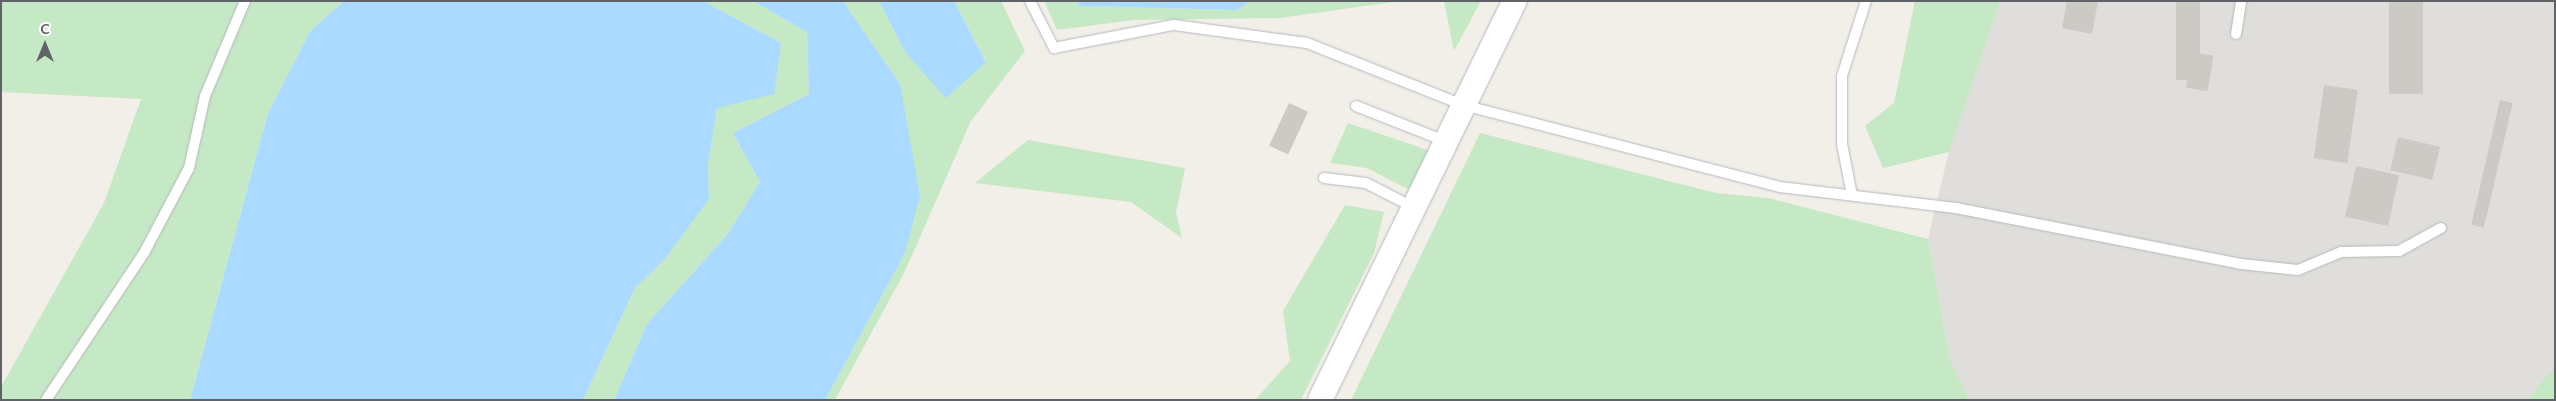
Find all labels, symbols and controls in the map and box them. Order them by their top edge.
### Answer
north arrow [20,20,70,70]
text: С [40,20,50,39]

